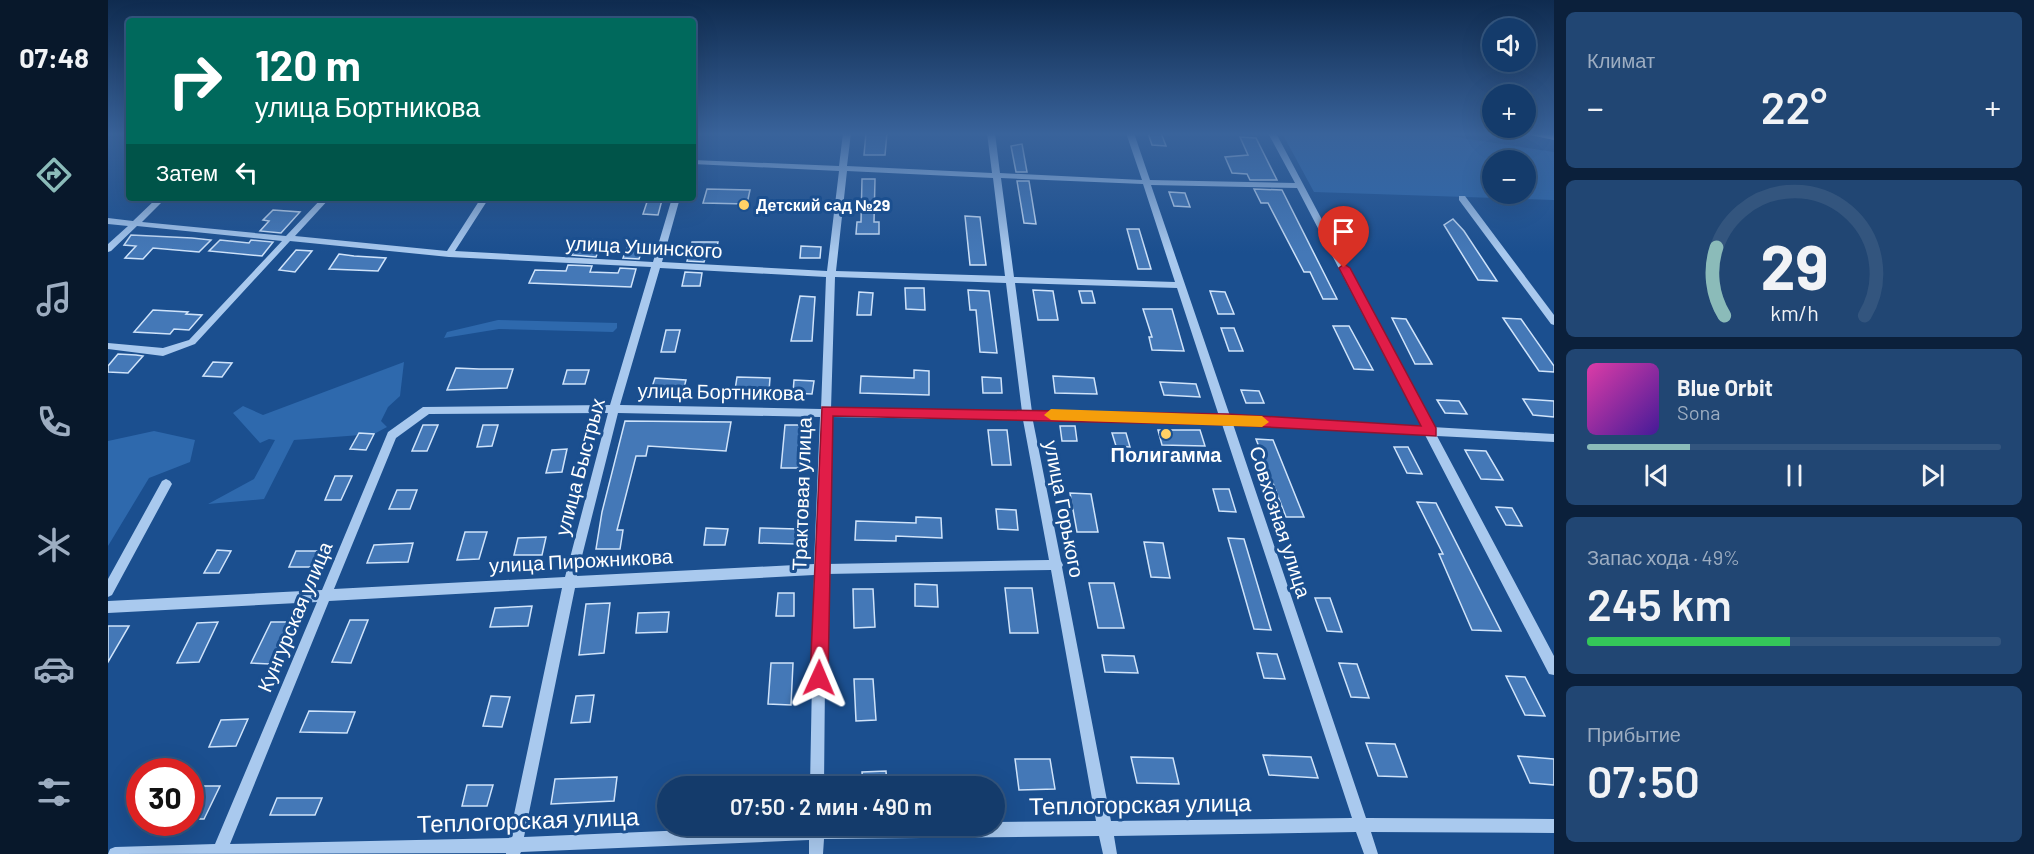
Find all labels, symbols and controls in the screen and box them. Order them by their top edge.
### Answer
map controls [1482,18,1536,204]
button: sound [1482,18,1536,72]
text: 120 m [255,39,361,89]
text: 07:48 [19,41,89,73]
icon: right [156,42,234,120]
text: Климат [1587,48,1655,72]
text: 22° [1761,79,1827,133]
button: + [1482,84,1536,138]
text: − [1587,87,1604,127]
text: + [1984,87,2001,127]
text: улица Бортникова [255,90,480,122]
button: − [1482,150,1536,204]
icon: directions [33,154,75,196]
icon: left [230,156,263,189]
text: Затем [156,159,218,185]
place label: Детский сад №29 [756,195,890,214]
marker: Детский сад №29 [737,198,751,212]
pin [1318,206,1369,268]
icon: arrive [1327,215,1360,248]
text: 29 [1760,228,1828,302]
street label: улица Ушинского [565,230,723,262]
icon: music [33,278,75,320]
text: km/h [1770,300,1818,325]
text: Blue Orbit [1677,374,1773,400]
street label: улица Бортникова [637,378,806,404]
street label: улица Быстрых [549,395,609,538]
text: Sona [1677,400,1721,424]
icon: phone [33,401,75,443]
street label: Трактовая улица [786,416,816,571]
marker: Полигамма [1159,427,1173,441]
street label: улица Горького [1040,438,1090,579]
place label: Полигамма [1111,442,1222,466]
street label: Совхозная улица [1245,443,1317,601]
icon: previous [1640,459,1673,492]
icon: pause [1778,459,1811,492]
icon: next [1916,459,1949,492]
icon: climate [33,524,75,566]
street label: Кунгурская улица [252,537,337,695]
street label: улица Пирожникова [489,543,674,577]
text: Запас хода · 49% [1587,545,1740,569]
text: 245 km [1587,576,1732,630]
position arrow [787,646,851,710]
icon: car [33,648,75,690]
text: Прибытие [1587,722,1681,746]
text: 07:50 [1587,753,1700,807]
speed limit sign: 30 [126,758,204,836]
icon: filters [33,771,75,813]
street label: Теплогорская улица [1029,787,1252,820]
text: 07:50 · 2 мин · 490 m [730,793,932,819]
street label: Теплогорская улица [416,801,640,838]

